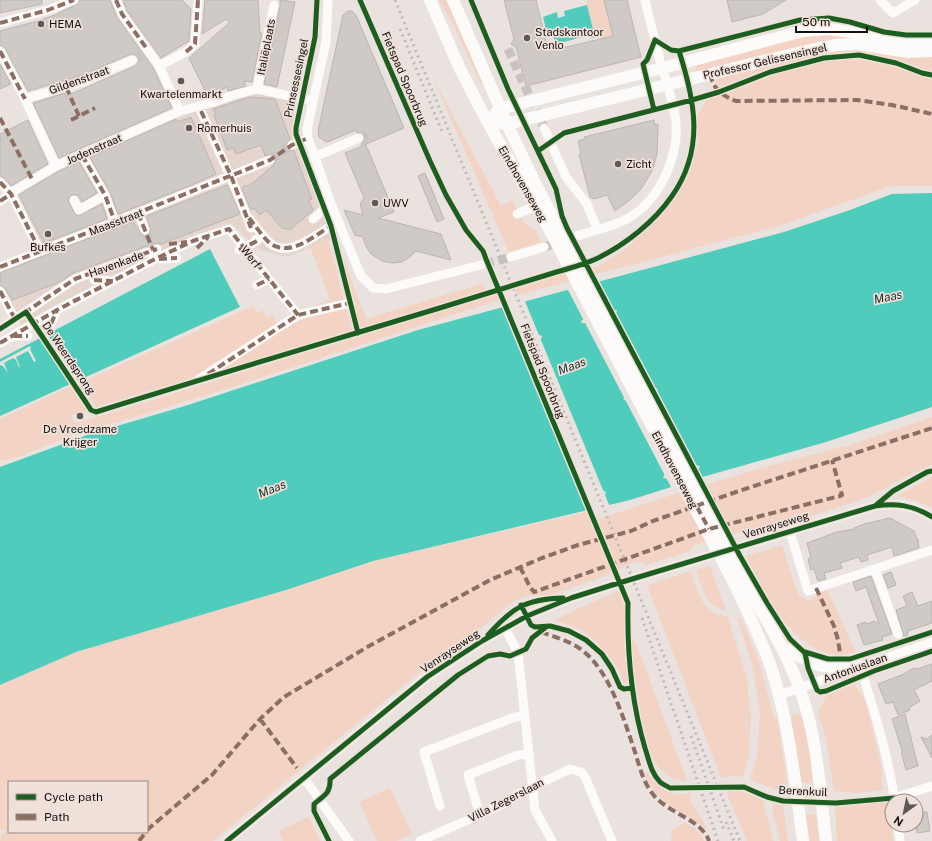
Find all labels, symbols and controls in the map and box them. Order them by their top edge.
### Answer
scale bar [796,8,867,34]
text: 50 m [802,15,830,29]
street label: Italiëplaats [255,17,277,76]
place label: HEMA [49,18,82,30]
marker: HEMA [36,19,46,29]
place label: Stadskantoor Venlo [535,26,604,51]
street label: Fietspad Spoorbrug [380,30,430,128]
marker: Stadskantoor Venlo [522,33,532,43]
street label: Prinsessesingel [282,37,310,119]
street label: Professor Gelissensingel [702,41,828,81]
street label: Gildenstraat [47,64,111,96]
marker: Kwartelenmarkt [176,76,186,86]
place label: Kwartelenmarkt [140,88,222,100]
place label: Romerhuis [197,122,252,134]
marker: Romerhuis [184,123,194,133]
street label: Jodenstraat [64,131,124,167]
street label: Eindhovenseweg [496,144,550,224]
place label: Zicht [626,158,652,170]
marker: Zicht [613,159,623,169]
place label: UWV [383,197,409,209]
marker: UWV [370,198,380,208]
street label: Maasstraat [87,206,145,238]
marker: Bufkes [43,229,53,239]
place label: Bufkes [30,241,66,253]
street label: Werf [238,244,264,271]
street label: Havenkade [87,249,145,279]
water label: Maas [873,287,904,307]
street label: De Weerdsprong [40,319,98,397]
street label: Fietspad Spoorbrug [518,322,568,420]
water label: Maas [556,354,588,377]
marker: De Vreedzame Krijger [75,411,85,421]
place label: De Vreedzame Krijger [43,423,117,448]
street label: Eindhovenseweg [649,429,701,511]
water label: Maas [256,477,288,501]
street label: Venrayseweg [741,509,811,541]
street label: Venrayseweg [418,627,482,675]
street label: Antoniuslaan [821,651,889,685]
street label: Villa Zegerslaan [466,776,546,824]
legend [8,781,148,833]
street label: Berenkuil [778,784,828,798]
text: Cycle path [44,790,103,804]
north arrow [884,793,924,833]
text: Path [44,810,70,824]
text: N [892,814,905,829]

